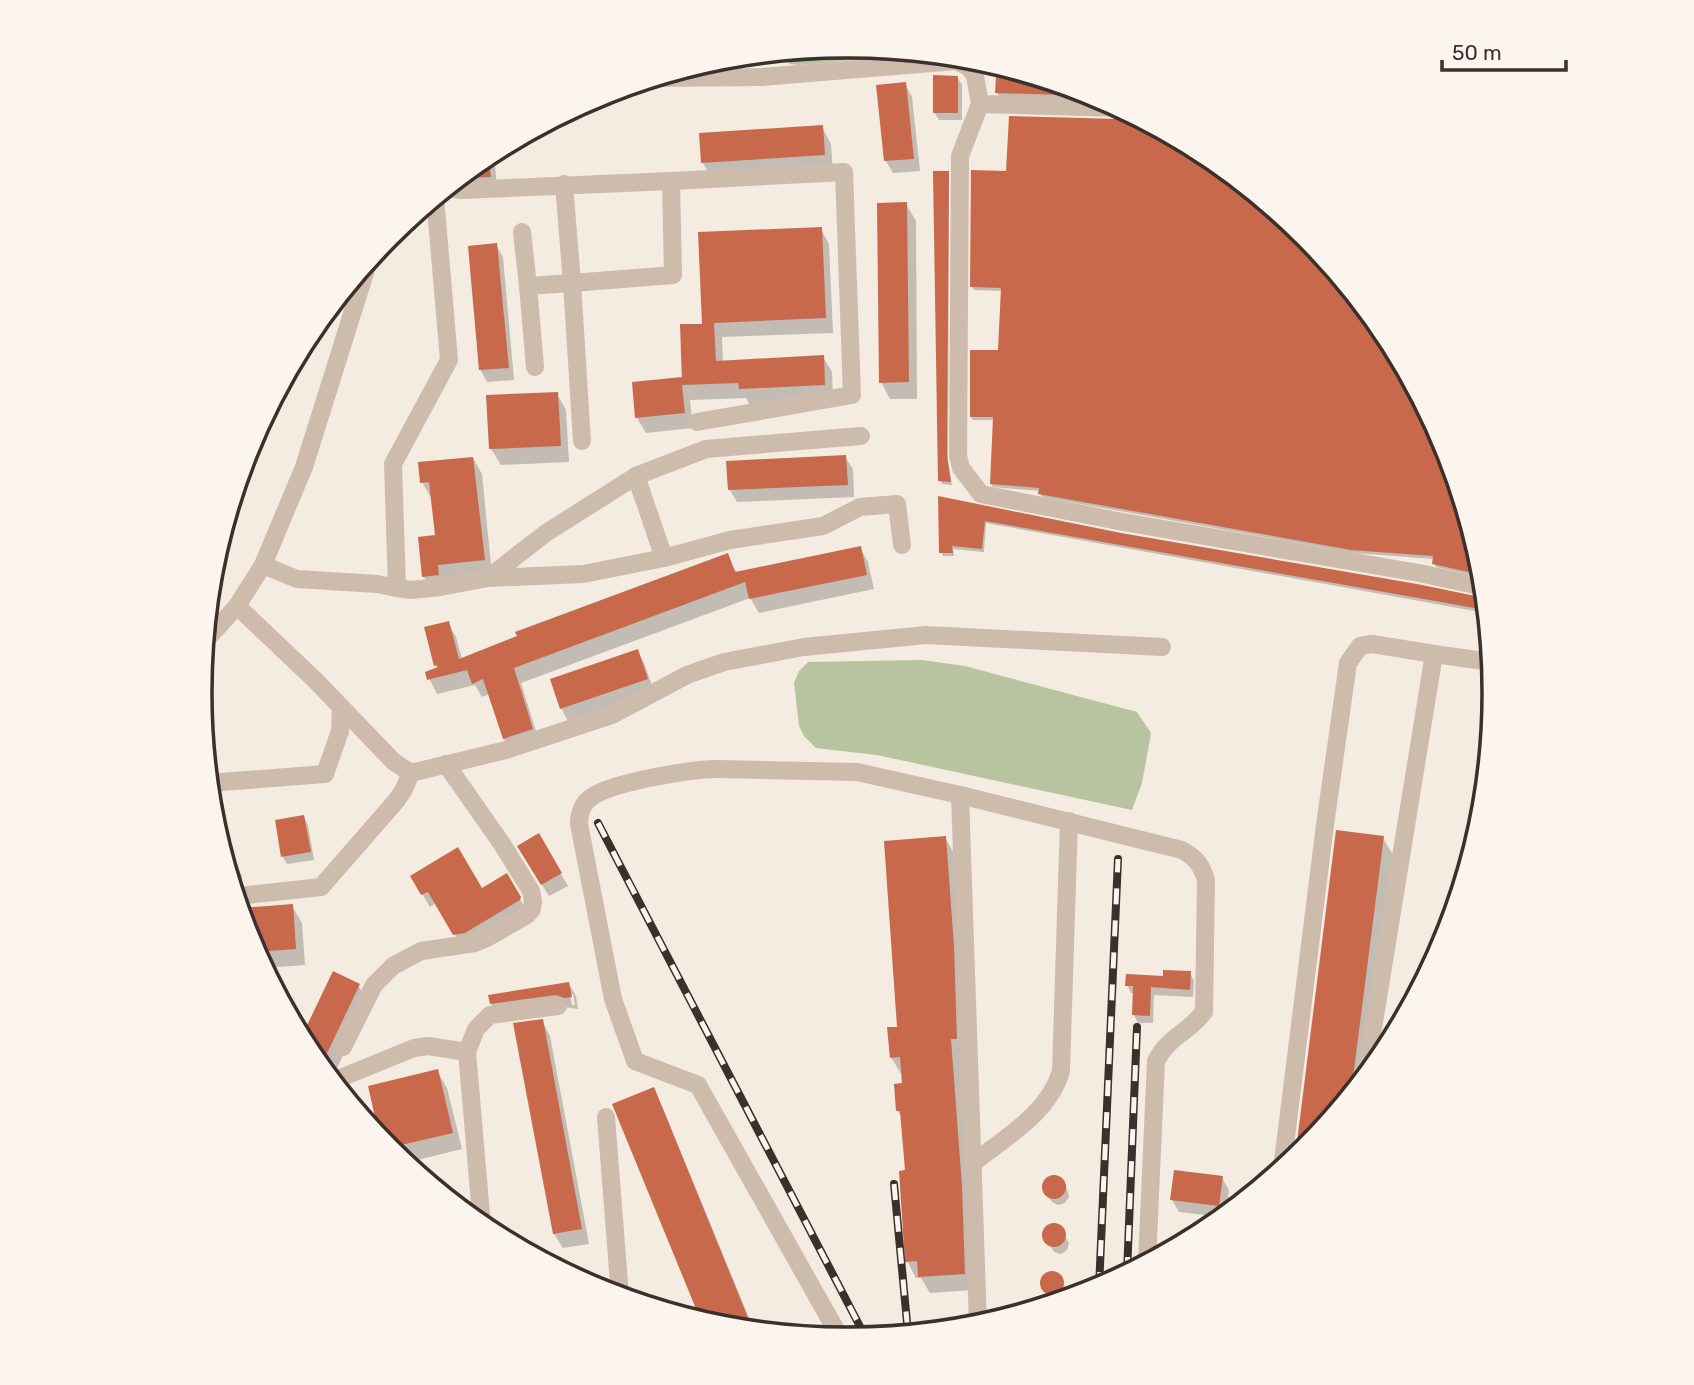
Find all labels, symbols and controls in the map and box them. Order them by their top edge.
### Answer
scale bar [1442,28,1566,72]
text: 50 m [1452,40,1502,65]

